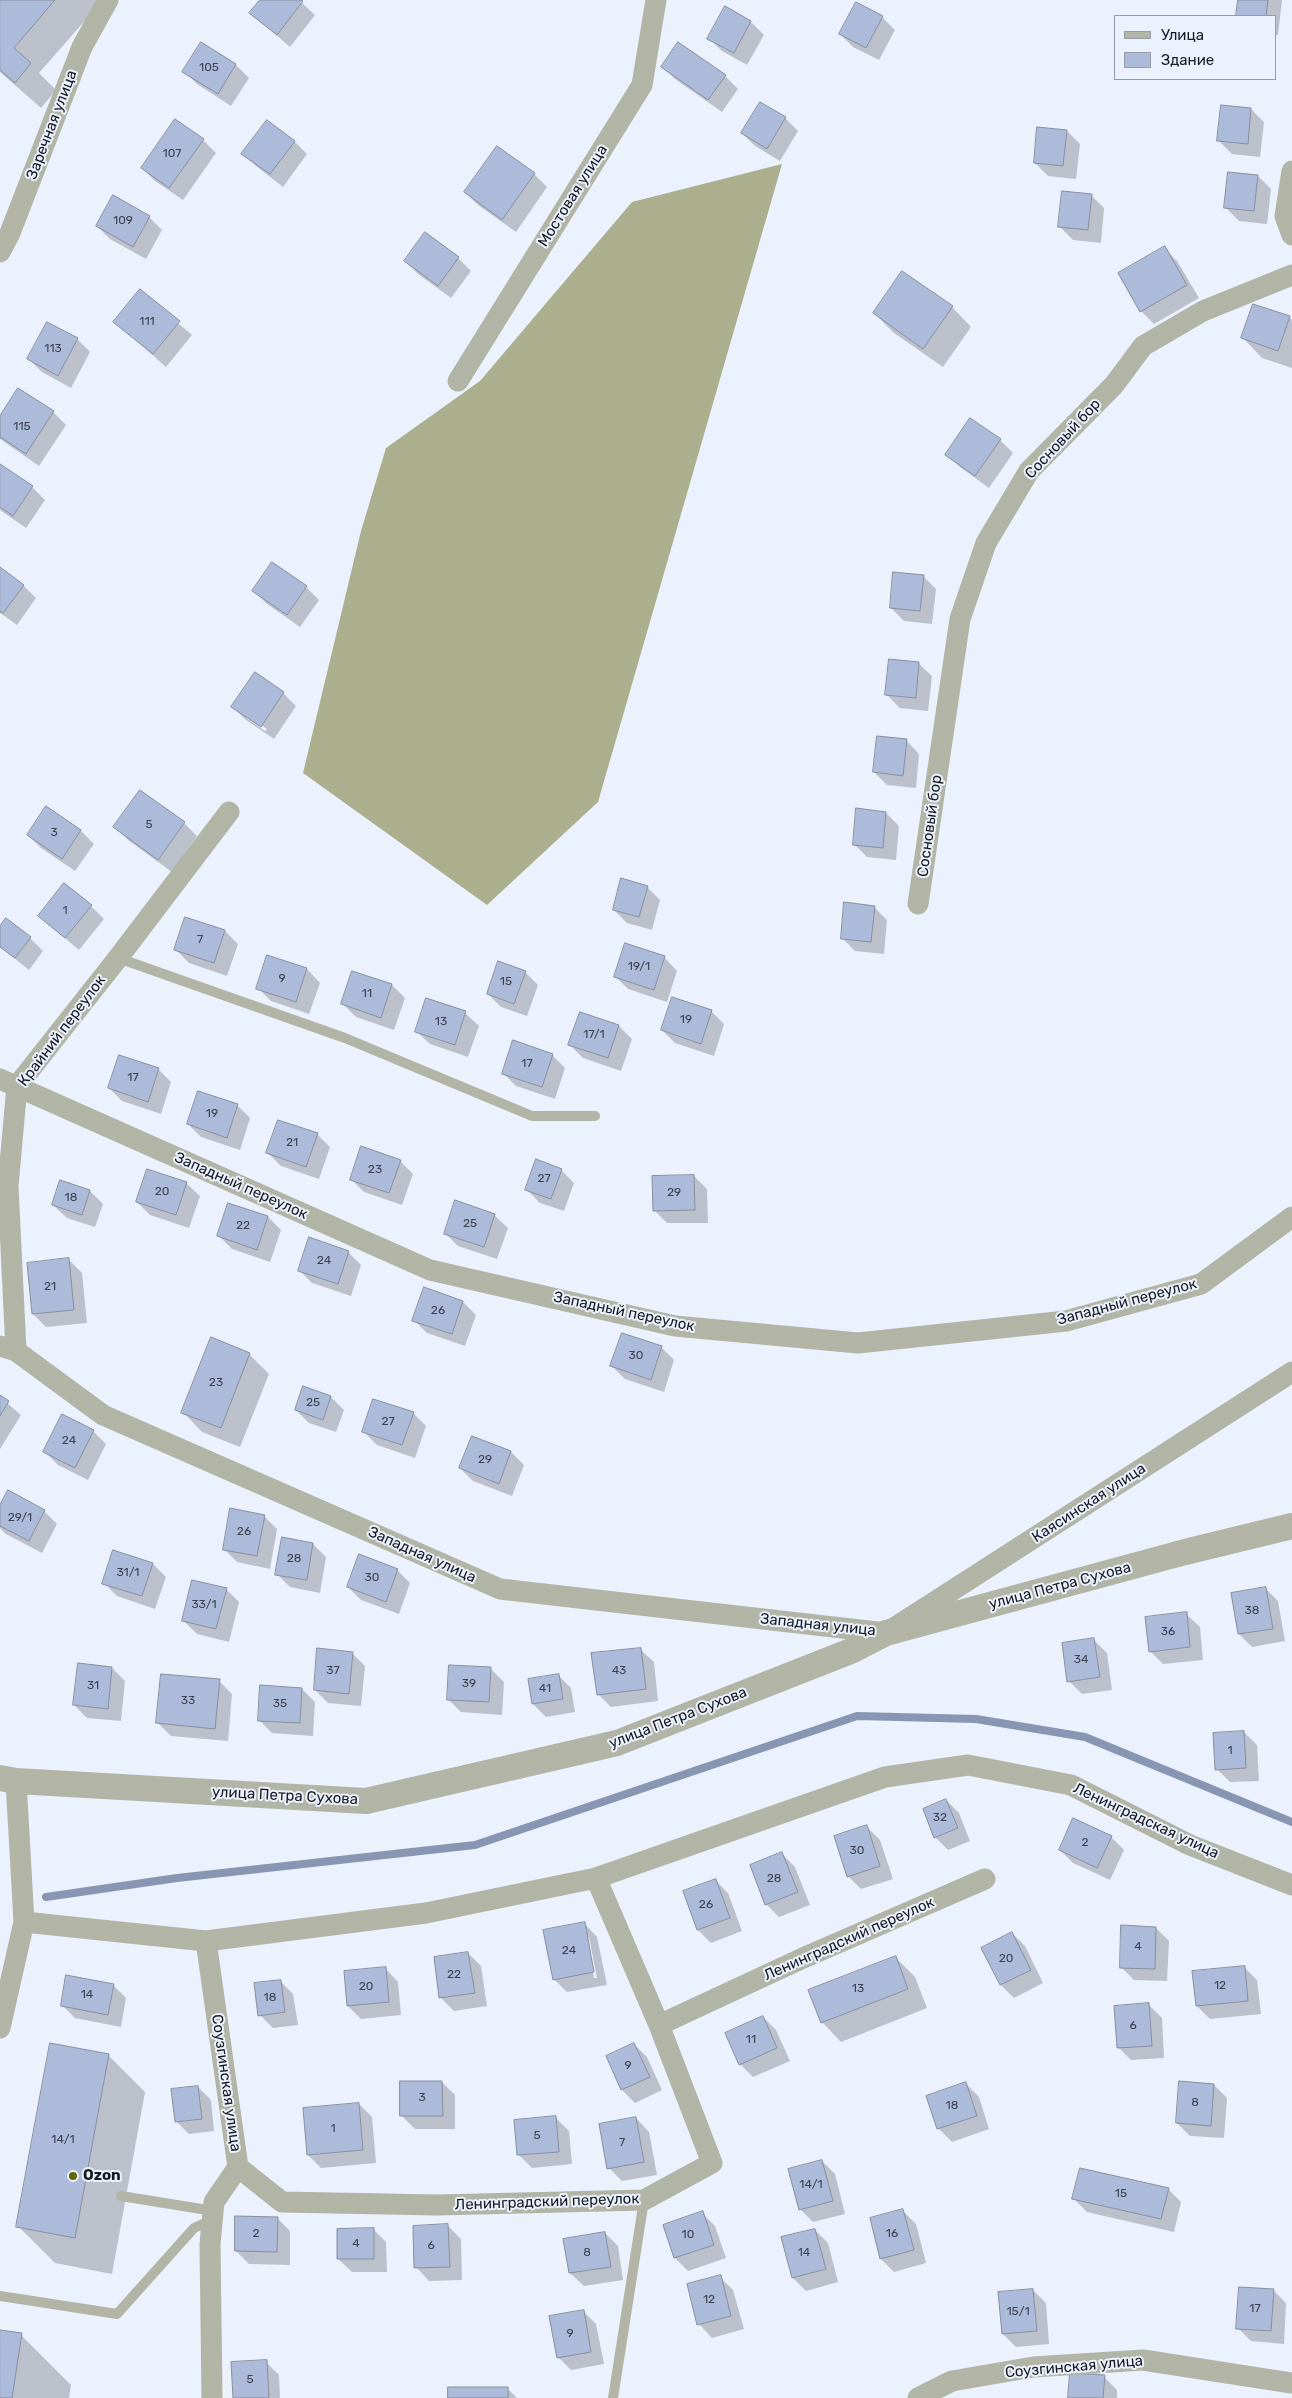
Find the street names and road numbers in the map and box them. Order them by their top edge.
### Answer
street label: Заречная улица [23,68,81,182]
street label: Мостовая улица [534,142,612,250]
street label: Сосновый бор [1021,395,1105,483]
street label: Сосновый бор [914,774,946,878]
street label: Крайний переулок [14,972,110,1090]
street label: Западный переулок [172,1149,310,1223]
street label: Западный переулок [1055,1275,1199,1329]
street label: Западный переулок [552,1288,696,1336]
street label: Каясинская улица [1029,1459,1149,1547]
street label: Западная улица [365,1523,479,1587]
street label: улица Петра Сухова [987,1558,1133,1614]
street label: Западная улица [759,1610,877,1640]
street label: улица Петра Сухова [607,1683,749,1753]
street label: Ленинградская улица [1070,1779,1222,1863]
street label: улица Петра Сухова [212,1783,358,1809]
street label: Ленинградский переулок [761,1893,937,1985]
street label: Соузгинская улица [207,2013,245,2153]
street label: Ленинградский переулок [454,2190,640,2214]
street label: Соузгинская улица [1004,2352,1144,2382]

